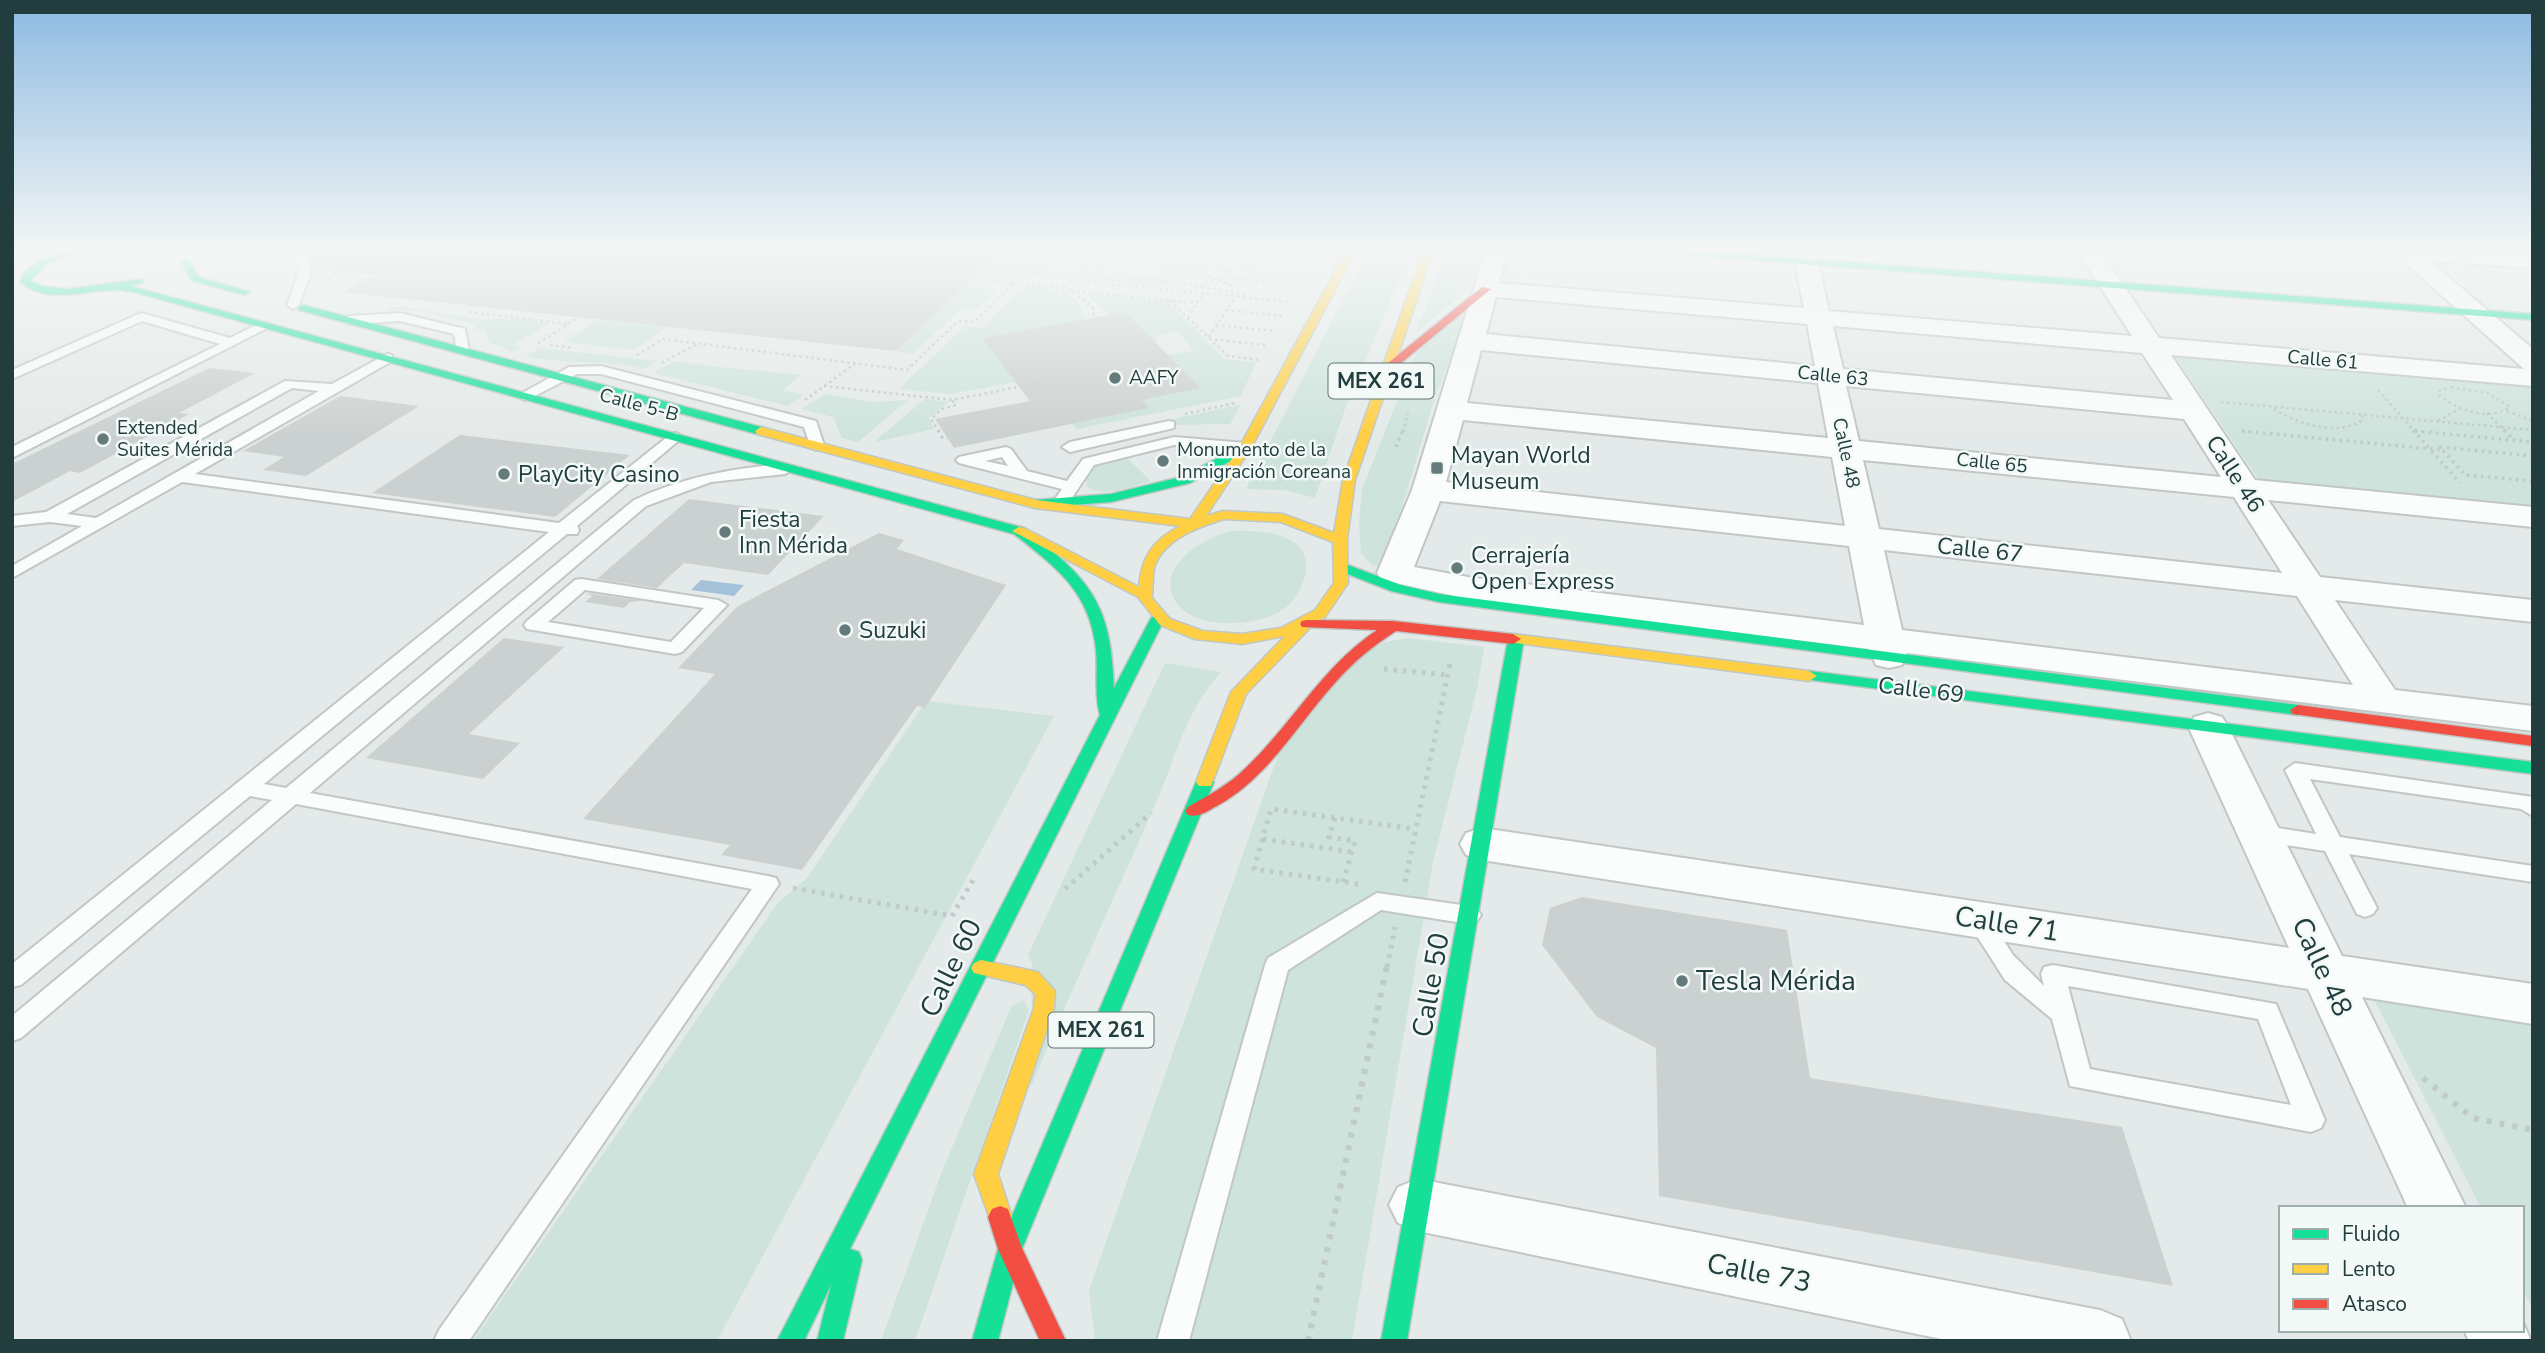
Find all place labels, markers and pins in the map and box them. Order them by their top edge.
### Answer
place label: AAFY [1129,365,1179,391]
marker: AAFY [1107,370,1123,386]
place label: Extended Suites Mérida [117,415,233,463]
marker: Extended Suites Mérida [95,431,111,447]
place label: Monumento de la Inmigración Coreana [1177,437,1351,485]
place label: Mayan World Museum [1451,440,1591,497]
marker: Monumento de la Inmigración Coreana [1155,453,1171,469]
place label: PlayCity Casino [518,459,680,490]
marker: Mayan World Museum [1429,460,1445,476]
marker: PlayCity Casino [496,466,512,482]
place label: Fiesta Inn Mérida [739,504,848,561]
marker: Fiesta Inn Mérida [717,524,733,540]
place label: Cerrajería Open Express [1471,540,1615,597]
marker: Cerrajería Open Express [1449,560,1465,576]
place label: Suzuki [859,615,926,646]
marker: Suzuki [837,622,853,638]
place label: Tesla Mérida [1696,962,1856,1000]
marker: Tesla Mérida [1674,973,1690,989]

